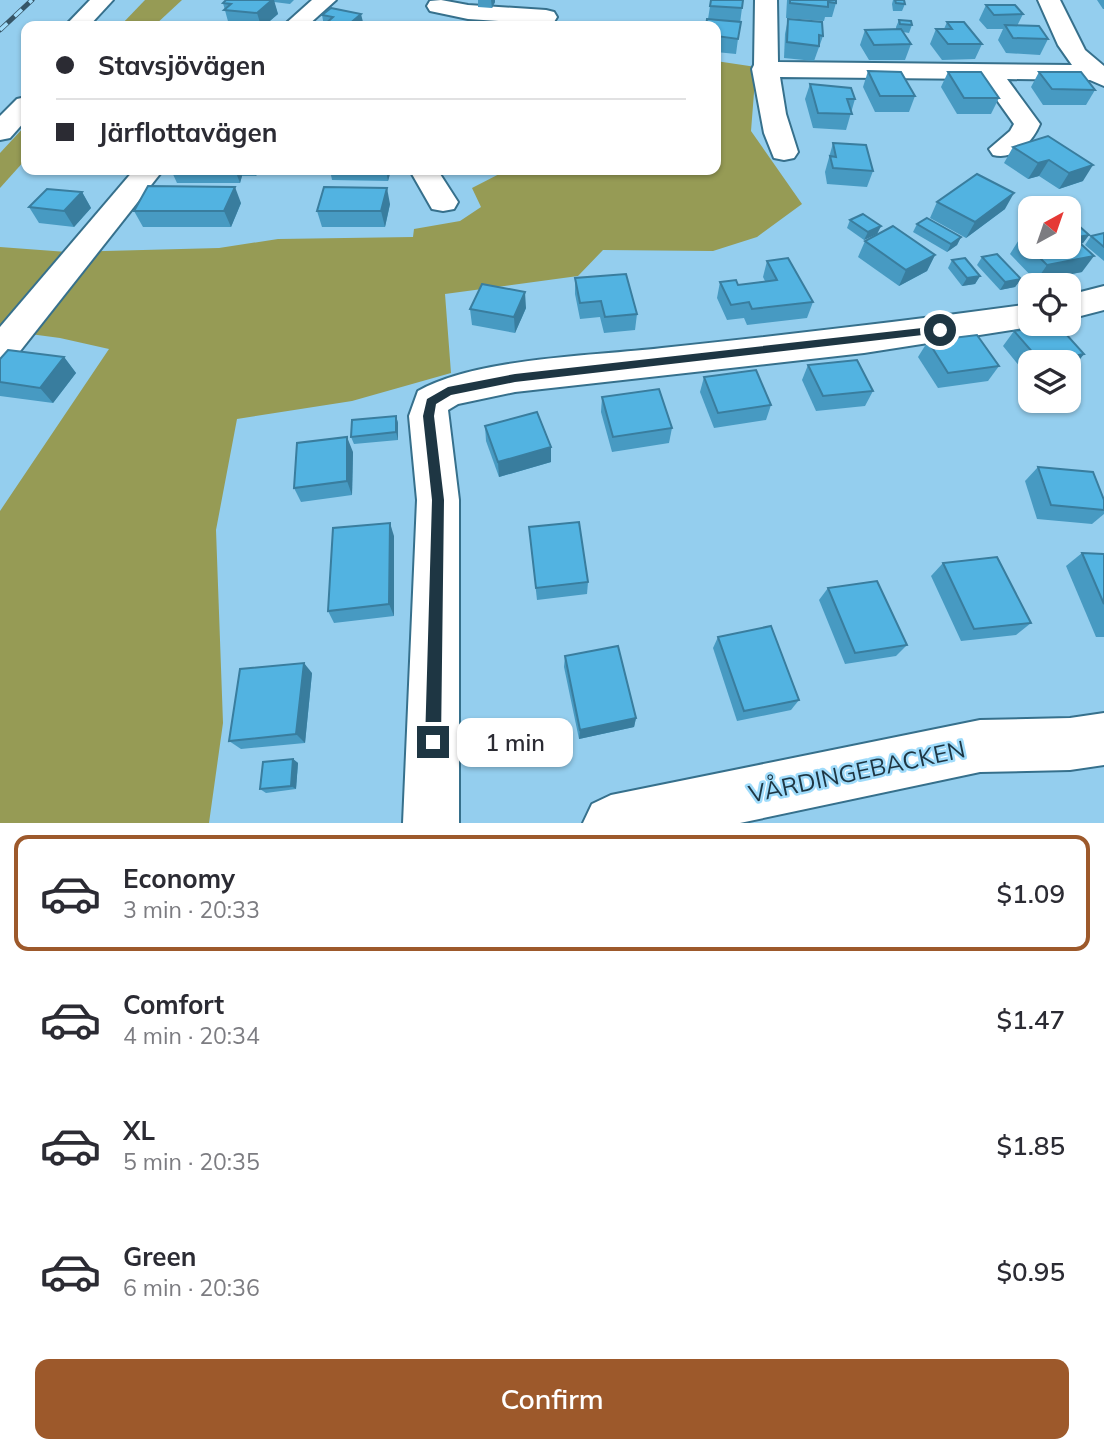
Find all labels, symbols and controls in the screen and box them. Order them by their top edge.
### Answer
text: Stavsjövägen [98,49,266,82]
text: Järflottavägen [98,116,277,149]
north arrow [1018,196,1082,259]
map controls [1018,196,1081,413]
button: locate [1018,273,1081,336]
route start [924,314,956,346]
button: layers [1018,350,1081,413]
callout: 1 min [458,718,573,766]
route end [417,726,449,758]
text: 1 min [485,728,545,757]
street label: VÅRDINGEBACKEN [746,733,968,809]
icon: car [39,862,102,925]
text: Economy [123,862,235,895]
text: $1.09 [996,877,1065,910]
text: 3 min · 20:33 [123,895,260,924]
icon: car [39,988,102,1051]
text: Comfort [123,988,224,1021]
text: $1.47 [996,1003,1065,1036]
text: 4 min · 20:34 [123,1021,260,1050]
icon: car [39,1114,102,1177]
text: XL [123,1114,155,1147]
text: $1.85 [996,1129,1065,1162]
text: 5 min · 20:35 [123,1147,260,1176]
icon: car [39,1240,102,1303]
text: Green [123,1240,196,1273]
text: $0.95 [996,1255,1065,1288]
text: 6 min · 20:36 [123,1273,260,1302]
button: Confirm [35,1359,1069,1439]

